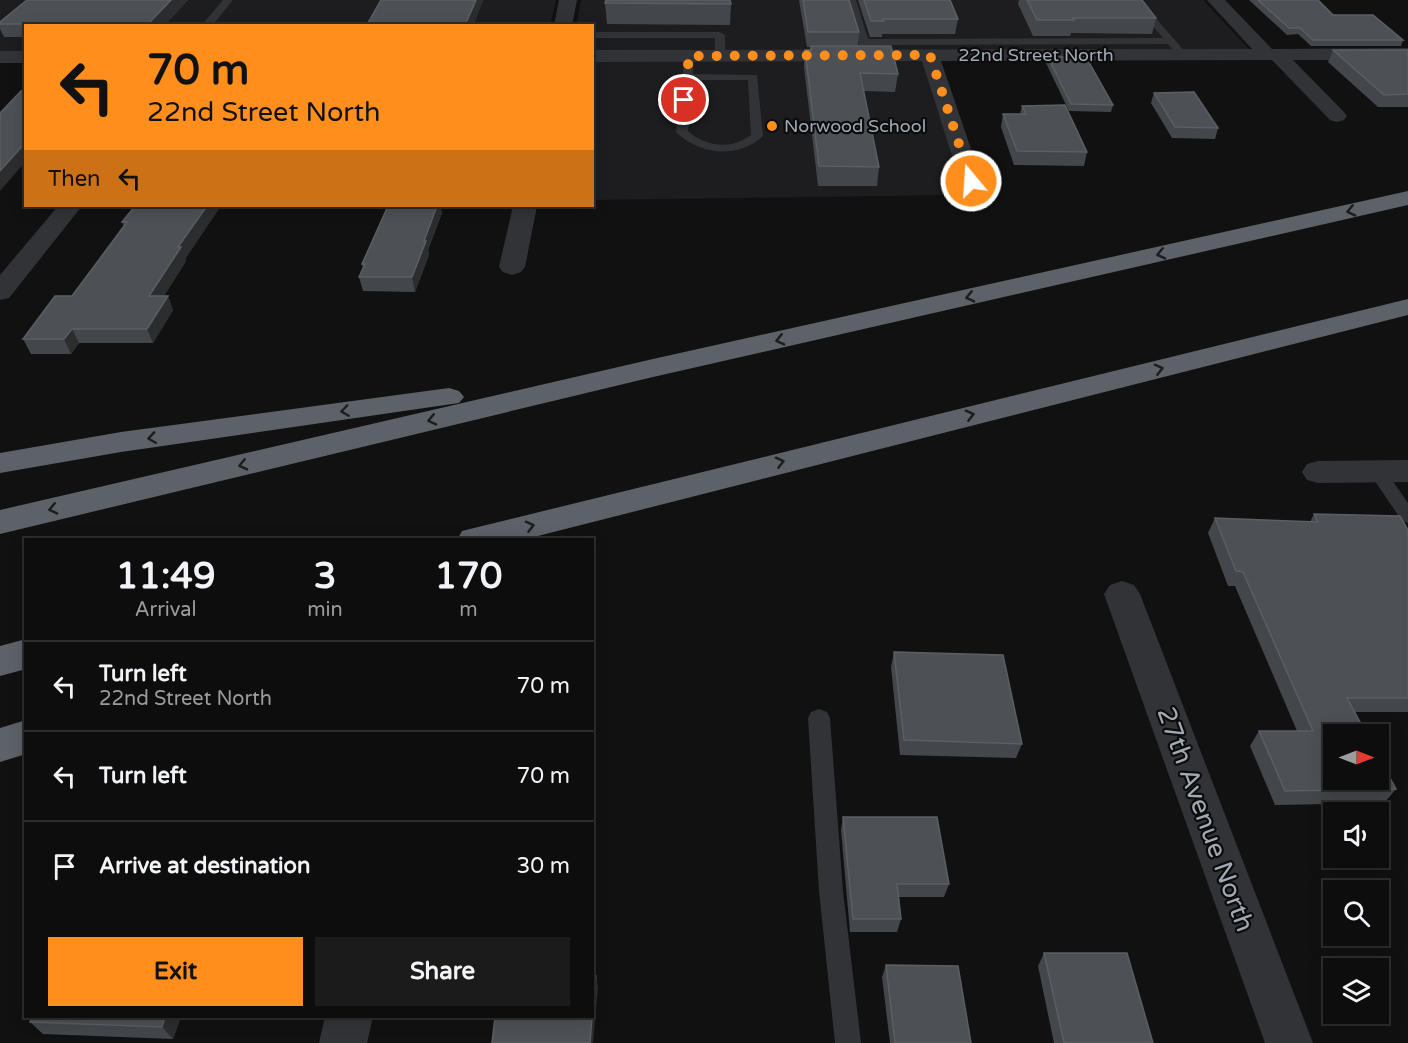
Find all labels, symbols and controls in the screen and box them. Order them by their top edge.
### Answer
street label: 22nd Street North [958,44,1114,66]
text: 70 m [147,45,249,96]
icon: left [48,48,126,126]
pin [658,74,709,125]
icon: arrive [667,83,700,116]
text: 22nd Street North [147,96,380,129]
place label: Norwood School [784,115,926,137]
marker: Norwood School [765,119,779,133]
position arrow [939,149,1003,213]
icon: left [113,162,146,195]
text: Then [48,166,101,192]
one-way arrow [1346,204,1356,217]
one-way arrow [1156,247,1166,260]
one-way arrow [966,290,976,303]
one-way arrow [775,332,785,345]
one-way arrow [1154,363,1164,376]
one-way arrow [341,405,350,417]
one-way arrow [964,410,974,423]
one-way arrow [428,413,438,426]
one-way arrow [148,432,157,444]
one-way arrow [238,457,248,470]
one-way arrow [774,457,785,469]
one-way arrow [48,502,58,515]
one-way arrow [525,520,535,533]
text: 11:49 [116,555,216,598]
text: 3 [314,555,336,598]
text: 170 [434,555,502,598]
text: Arrival [135,598,197,622]
text: min [307,598,343,622]
text: m [459,598,478,622]
text: Turn left [99,661,187,687]
icon: left [48,670,81,703]
text: 70 m [516,673,570,699]
text: 22nd Street North [99,687,272,711]
street label: 27th Avenue North [1150,702,1261,936]
north arrow [1323,724,1389,790]
map controls [1323,724,1389,1024]
icon: left [48,760,81,793]
text: Turn left [99,763,187,789]
text: 70 m [516,763,570,789]
button: sound [1323,802,1389,868]
icon: arrive [48,850,81,883]
text: Arrive at destination [99,853,310,879]
text: 30 m [516,853,570,879]
button: search [1323,880,1389,946]
button: Exit [48,937,303,1006]
button: Share [315,937,570,1006]
button: layers [1323,958,1389,1024]

